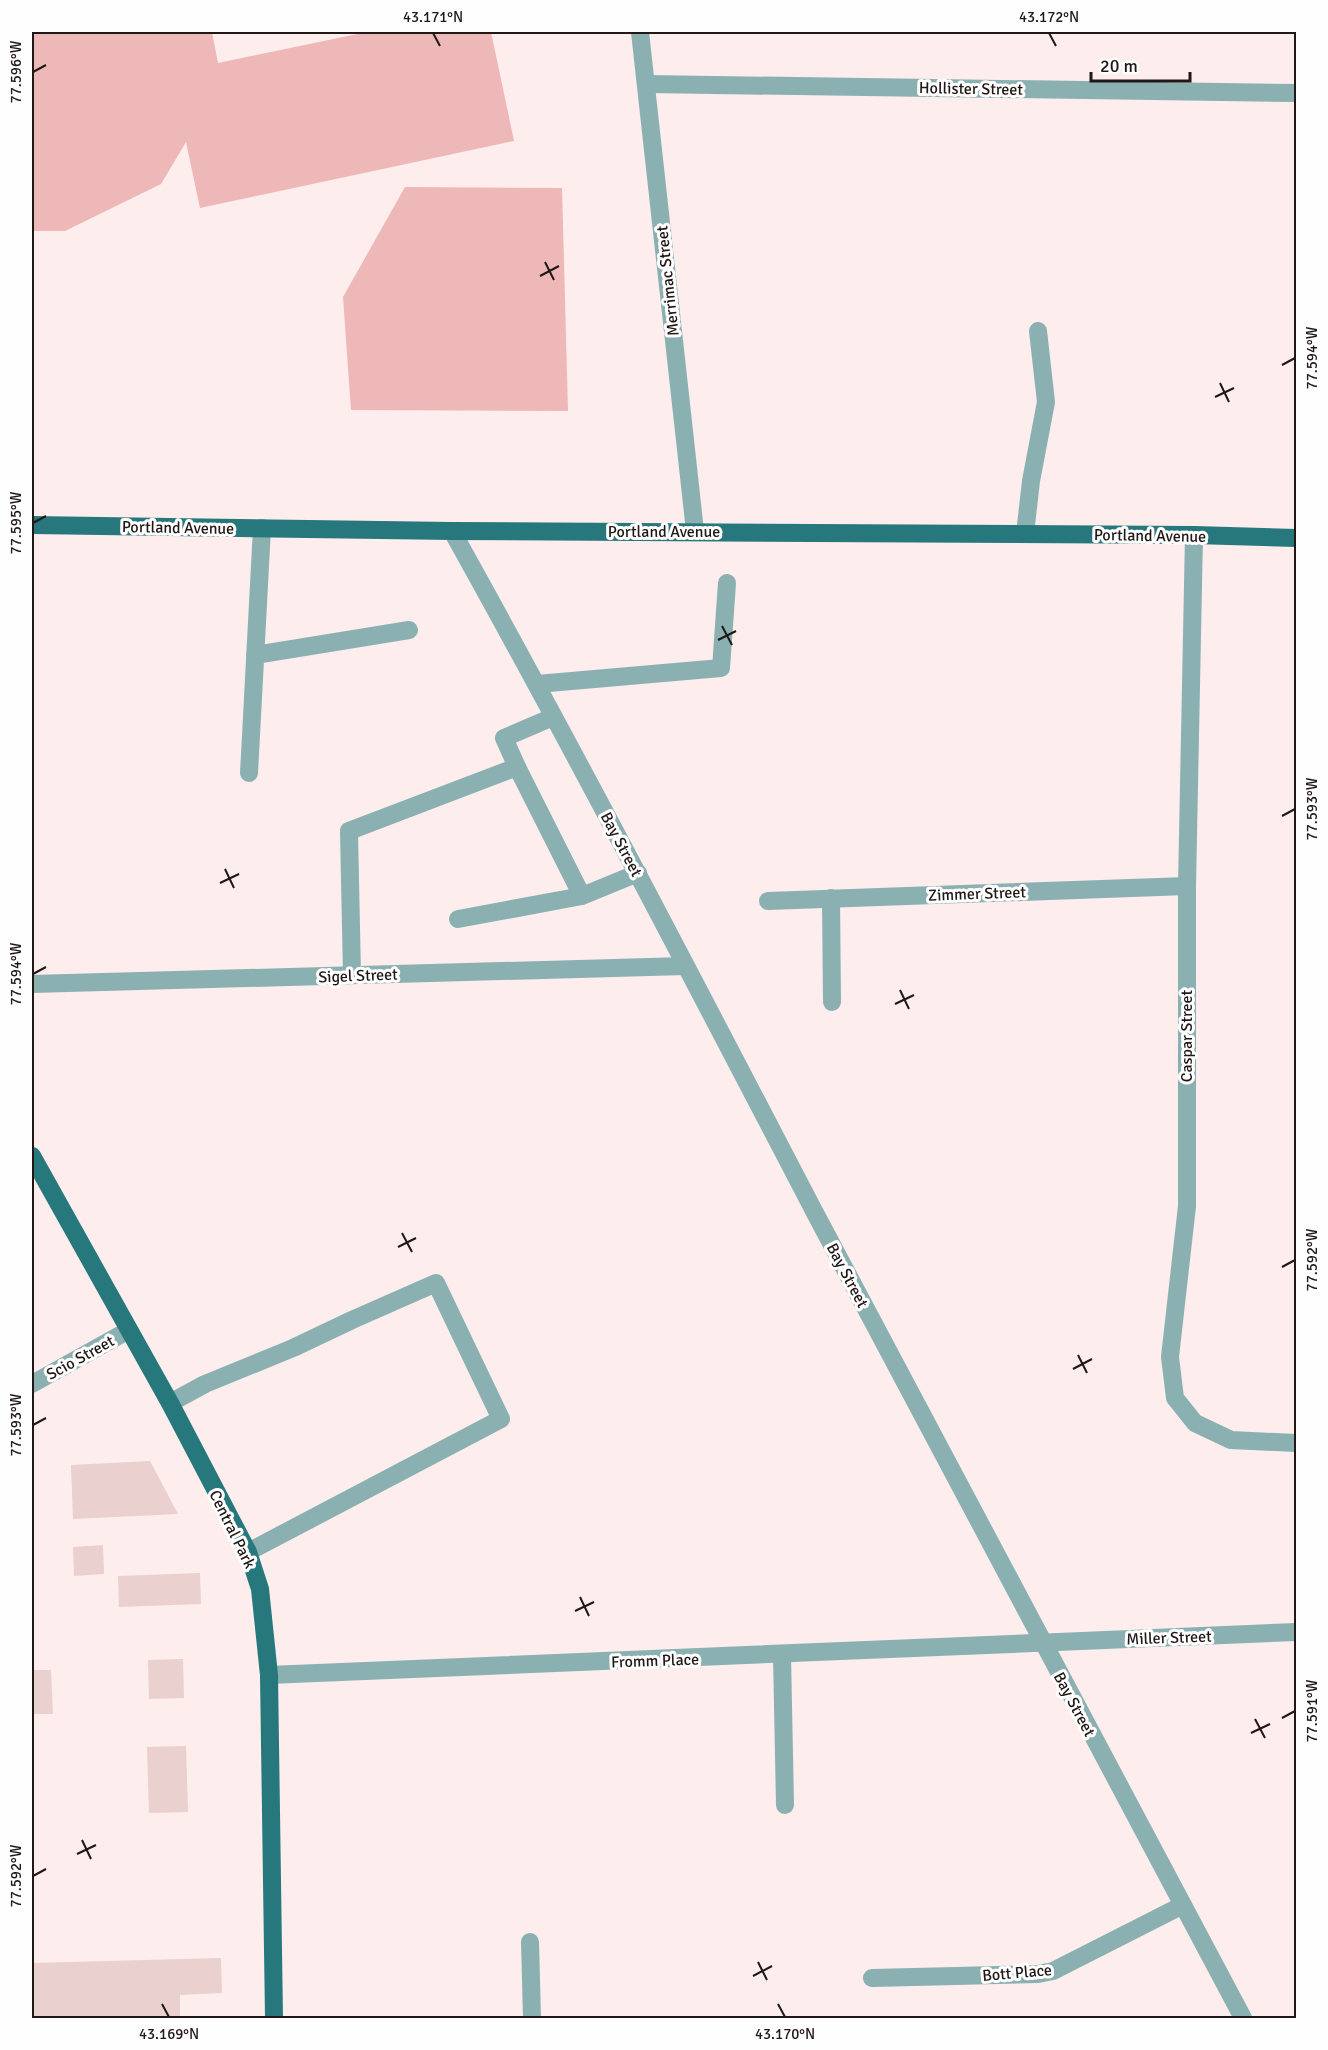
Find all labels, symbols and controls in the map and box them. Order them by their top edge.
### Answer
text: 43.171°N [403,8,463,26]
text: 43.172°N [1019,8,1079,26]
text: 77.596°W [7,40,25,103]
scale bar [1091,45,1190,83]
text: 20 m [1100,55,1138,77]
street label: Hollister Street [919,78,1024,100]
street label: Merrimac Street [652,224,684,337]
text: 77.594°W [1303,326,1321,389]
text: 77.595°W [7,491,25,554]
street label: Portland Avenue [122,517,234,539]
street label: Portland Avenue [608,522,720,542]
street label: Portland Avenue [1094,525,1206,547]
text: 77.593°W [1303,777,1321,840]
street label: Bay Street [596,809,647,881]
street label: Zimmer Street [928,882,1027,906]
text: 77.594°W [7,942,25,1005]
street label: Sigel Street [318,965,399,987]
street label: Caspar Street [1177,989,1197,1082]
text: 77.592°W [1303,1228,1321,1291]
street label: Bay Street [822,1240,873,1312]
street label: Scio Street [43,1331,118,1385]
text: 77.593°W [7,1393,25,1456]
street label: Central Park [205,1487,260,1572]
street label: Miller Street [1126,1627,1212,1649]
street label: Fromm Place [611,1649,699,1673]
street label: Bay Street [1049,1669,1100,1741]
text: 77.591°W [1303,1679,1321,1742]
text: 77.592°W [7,1844,25,1907]
street label: Bott Place [981,1960,1053,1986]
text: 43.169°N [139,2025,199,2043]
text: 43.170°N [755,2025,815,2043]

